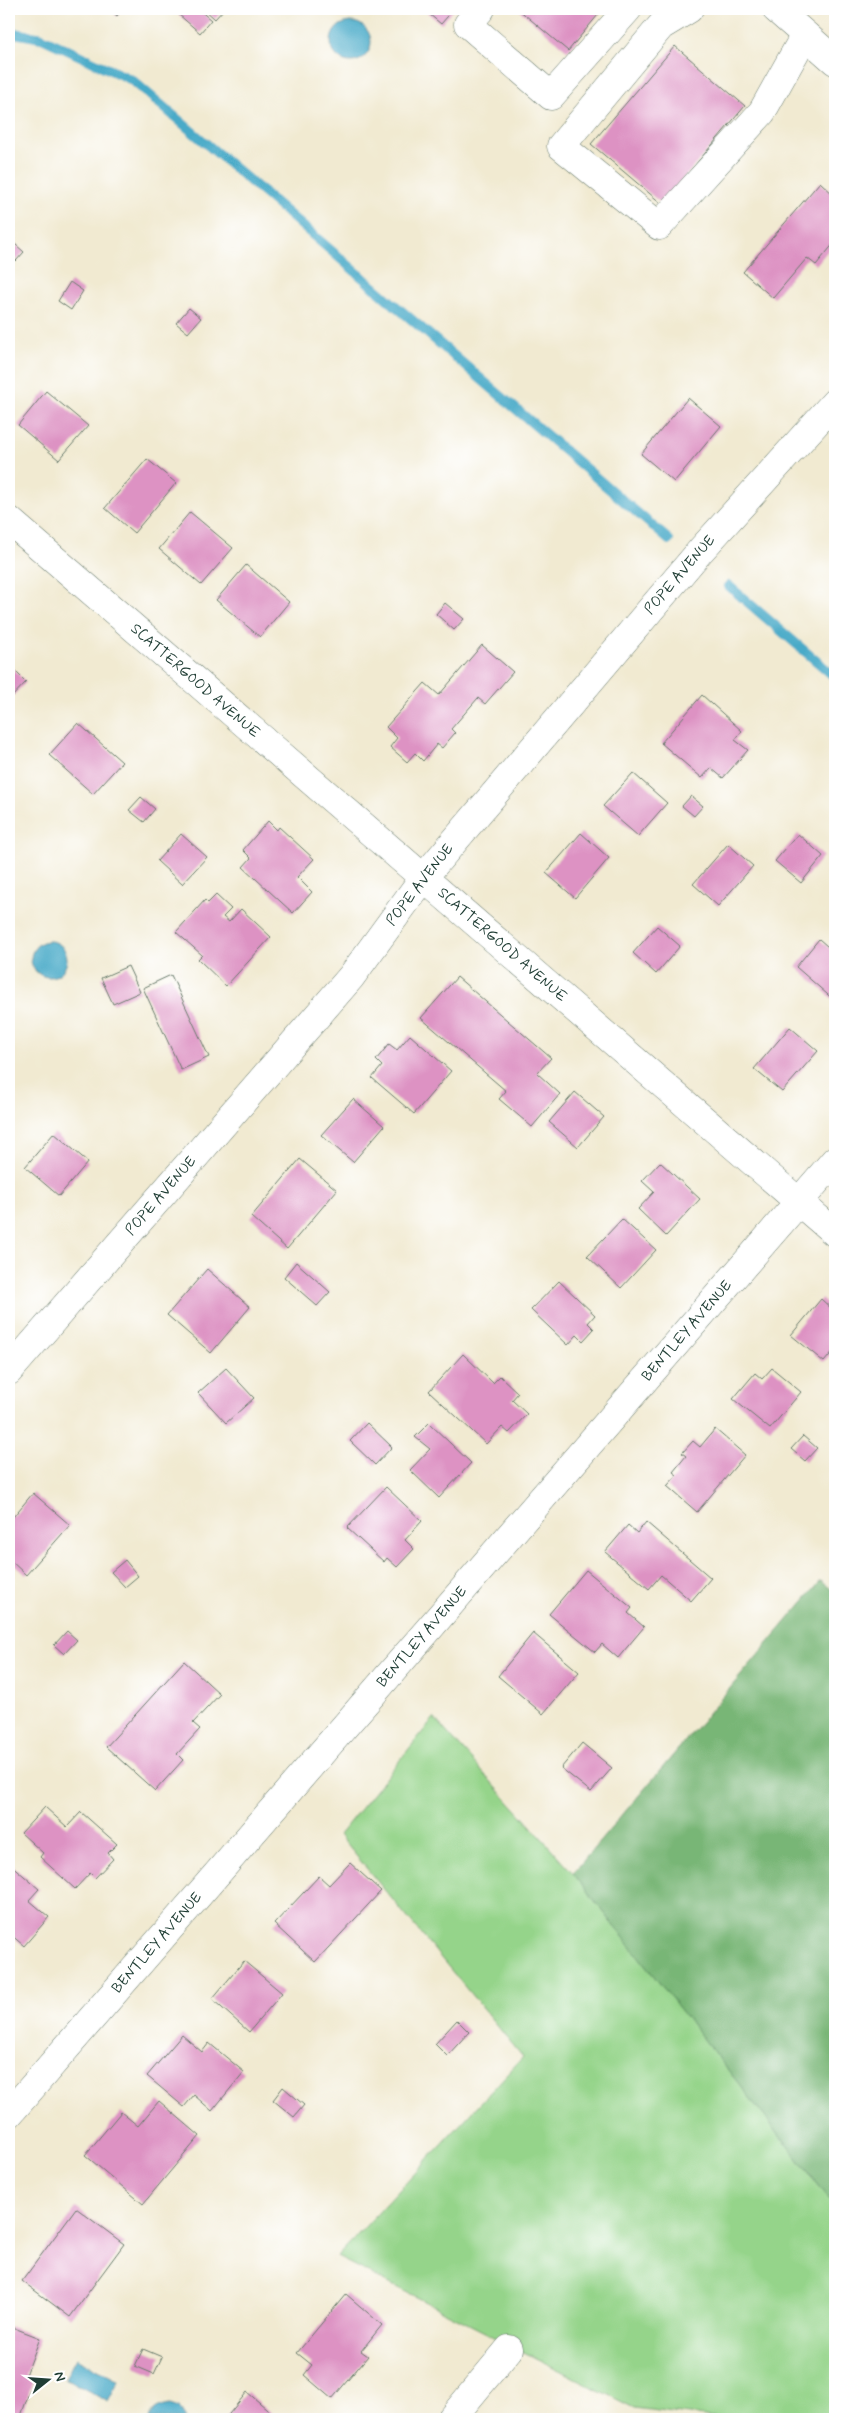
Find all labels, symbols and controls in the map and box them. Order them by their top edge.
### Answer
street label: POPE AVENUE [640,531,720,619]
street label: SCATTERGOOD AVENUE [126,619,264,743]
street label: POPE AVENUE [382,839,459,930]
street label: SCATTERGOOD AVENUE [433,883,571,1007]
street label: POPE AVENUE [121,1152,201,1240]
street label: BENTLEY AVENUE [637,1276,737,1386]
street label: BENTLEY AVENUE [372,1582,472,1692]
street label: BENTLEY AVENUE [107,1888,207,1998]
north arrow [22,2356,72,2406]
text: N [50,2369,69,2384]

